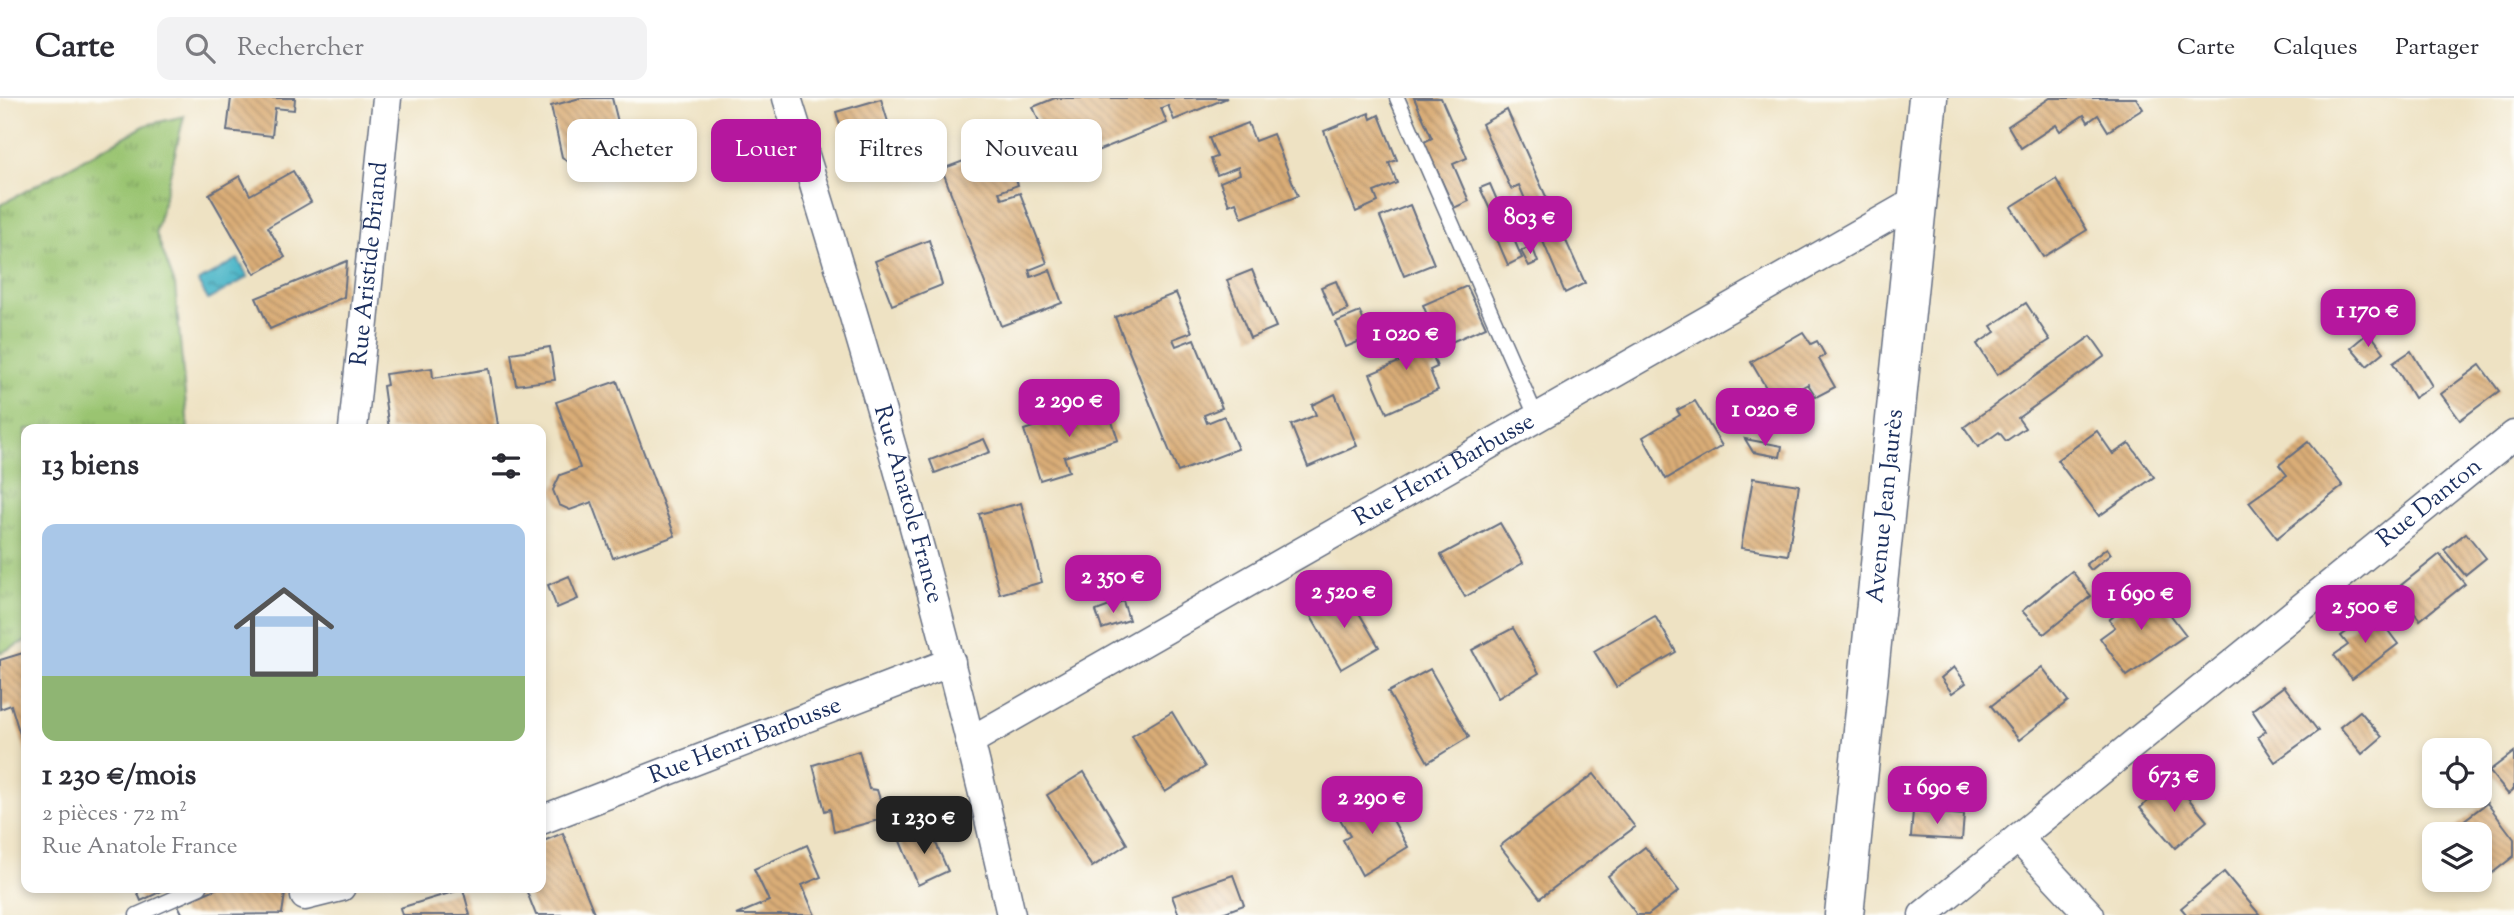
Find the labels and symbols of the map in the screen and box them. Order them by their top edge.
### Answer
street label: Rue Aristide Briand [343,160,397,368]
pin: 803 € [1481,197,1579,256]
pin: 1 170 € [2303,289,2433,349]
pin: 1 020 € [1341,313,1471,372]
pin: 2 290 € [1004,380,1134,439]
pin: 1 020 € [1700,388,1830,448]
street label: Rue Anatole France [864,401,951,607]
street label: Rue Henri Barbusse [1348,405,1541,536]
street label: Avenue Jean Jaurès [1859,407,1913,605]
street label: Rue Danton [2370,450,2490,556]
pin: 2 350 € [1048,556,1178,615]
pin: 2 520 € [1279,570,1409,630]
pin: 1 690 € [2076,573,2206,632]
pin: 2 500 € [2300,586,2430,645]
street label: Rue Henri Barbusse [644,689,846,794]
pin: 673 € [2125,754,2223,814]
pin: 1 690 € [1872,766,2002,826]
pin: 2 290 € [1307,776,1437,836]
pin: 1 230 € [859,796,989,856]

